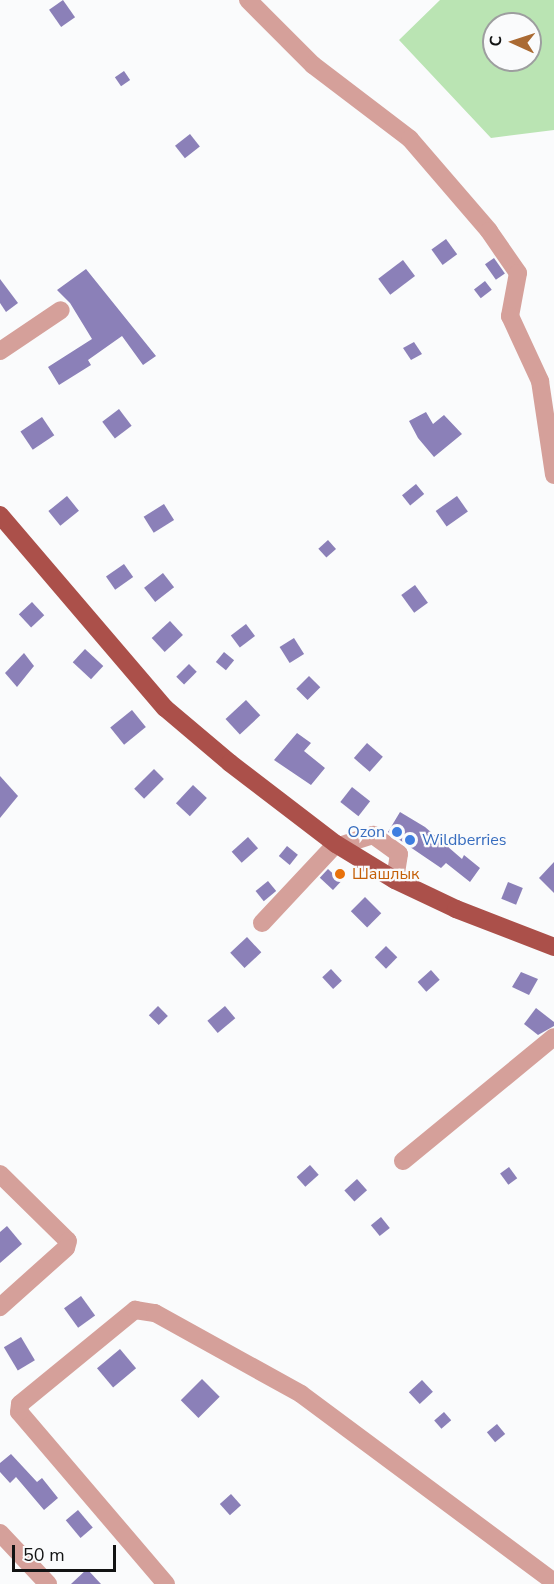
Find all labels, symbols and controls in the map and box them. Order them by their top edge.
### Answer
north arrow [482,12,542,72]
text: С [485,35,507,47]
place label: Ozon [347,822,385,842]
marker: Ozon [390,825,404,839]
place label: Wildberries [422,830,507,850]
marker: Wildberries [403,833,417,847]
place label: Шашлык [352,864,420,884]
marker: Шашлык [333,867,347,881]
scale bar [15,1533,118,1571]
text: 50 m [23,1543,65,1567]

